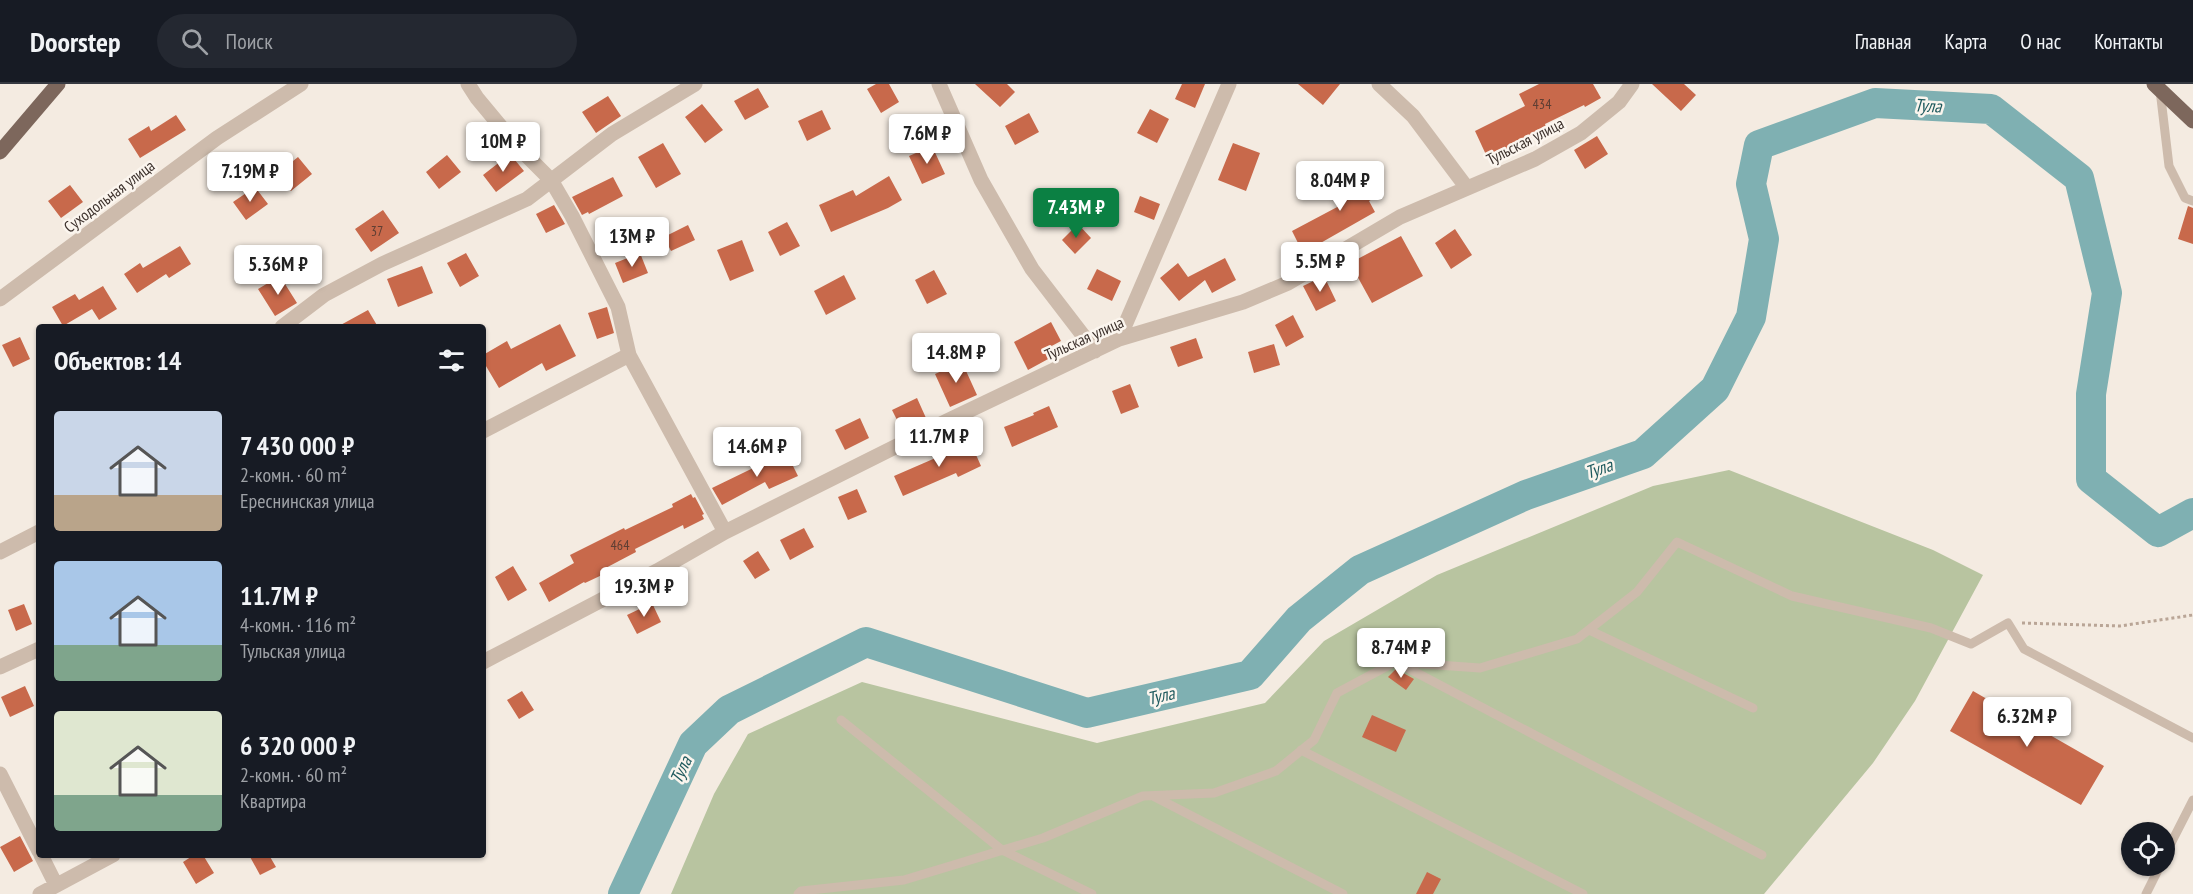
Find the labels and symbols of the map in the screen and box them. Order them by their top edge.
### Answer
water label: Тула [1914,93,1943,118]
house number: 434 [1533,95,1552,113]
street label: Тульская улица [1483,113,1567,169]
pin: 7.6M ₽ [878,114,976,165]
pin: 10M ₽ [461,122,545,173]
pin: 7.19M ₽ [195,152,305,203]
street label: Суходольная улица [60,155,158,237]
pin: 8.04M ₽ [1285,161,1395,212]
pin: 7.43M ₽ [1021,188,1131,239]
pin: 13M ₽ [590,217,674,268]
house number: 37 [371,222,383,240]
pin: 5.5M ₽ [1271,242,1369,293]
pin: 5.36M ₽ [223,245,333,296]
street label: Тульская улица [1041,312,1127,364]
pin: 14.8M ₽ [901,333,1011,384]
pin: 11.7M ₽ [884,417,994,468]
pin: 14.6M ₽ [702,427,812,478]
water label: Тула [1582,453,1616,484]
house number: 464 [611,536,630,554]
pin: 19.3M ₽ [589,567,699,618]
pin: 8.74M ₽ [1346,628,1456,679]
water label: Тула [1145,681,1178,710]
pin: 6.32M ₽ [1972,697,2082,748]
water label: Тула [664,752,697,787]

